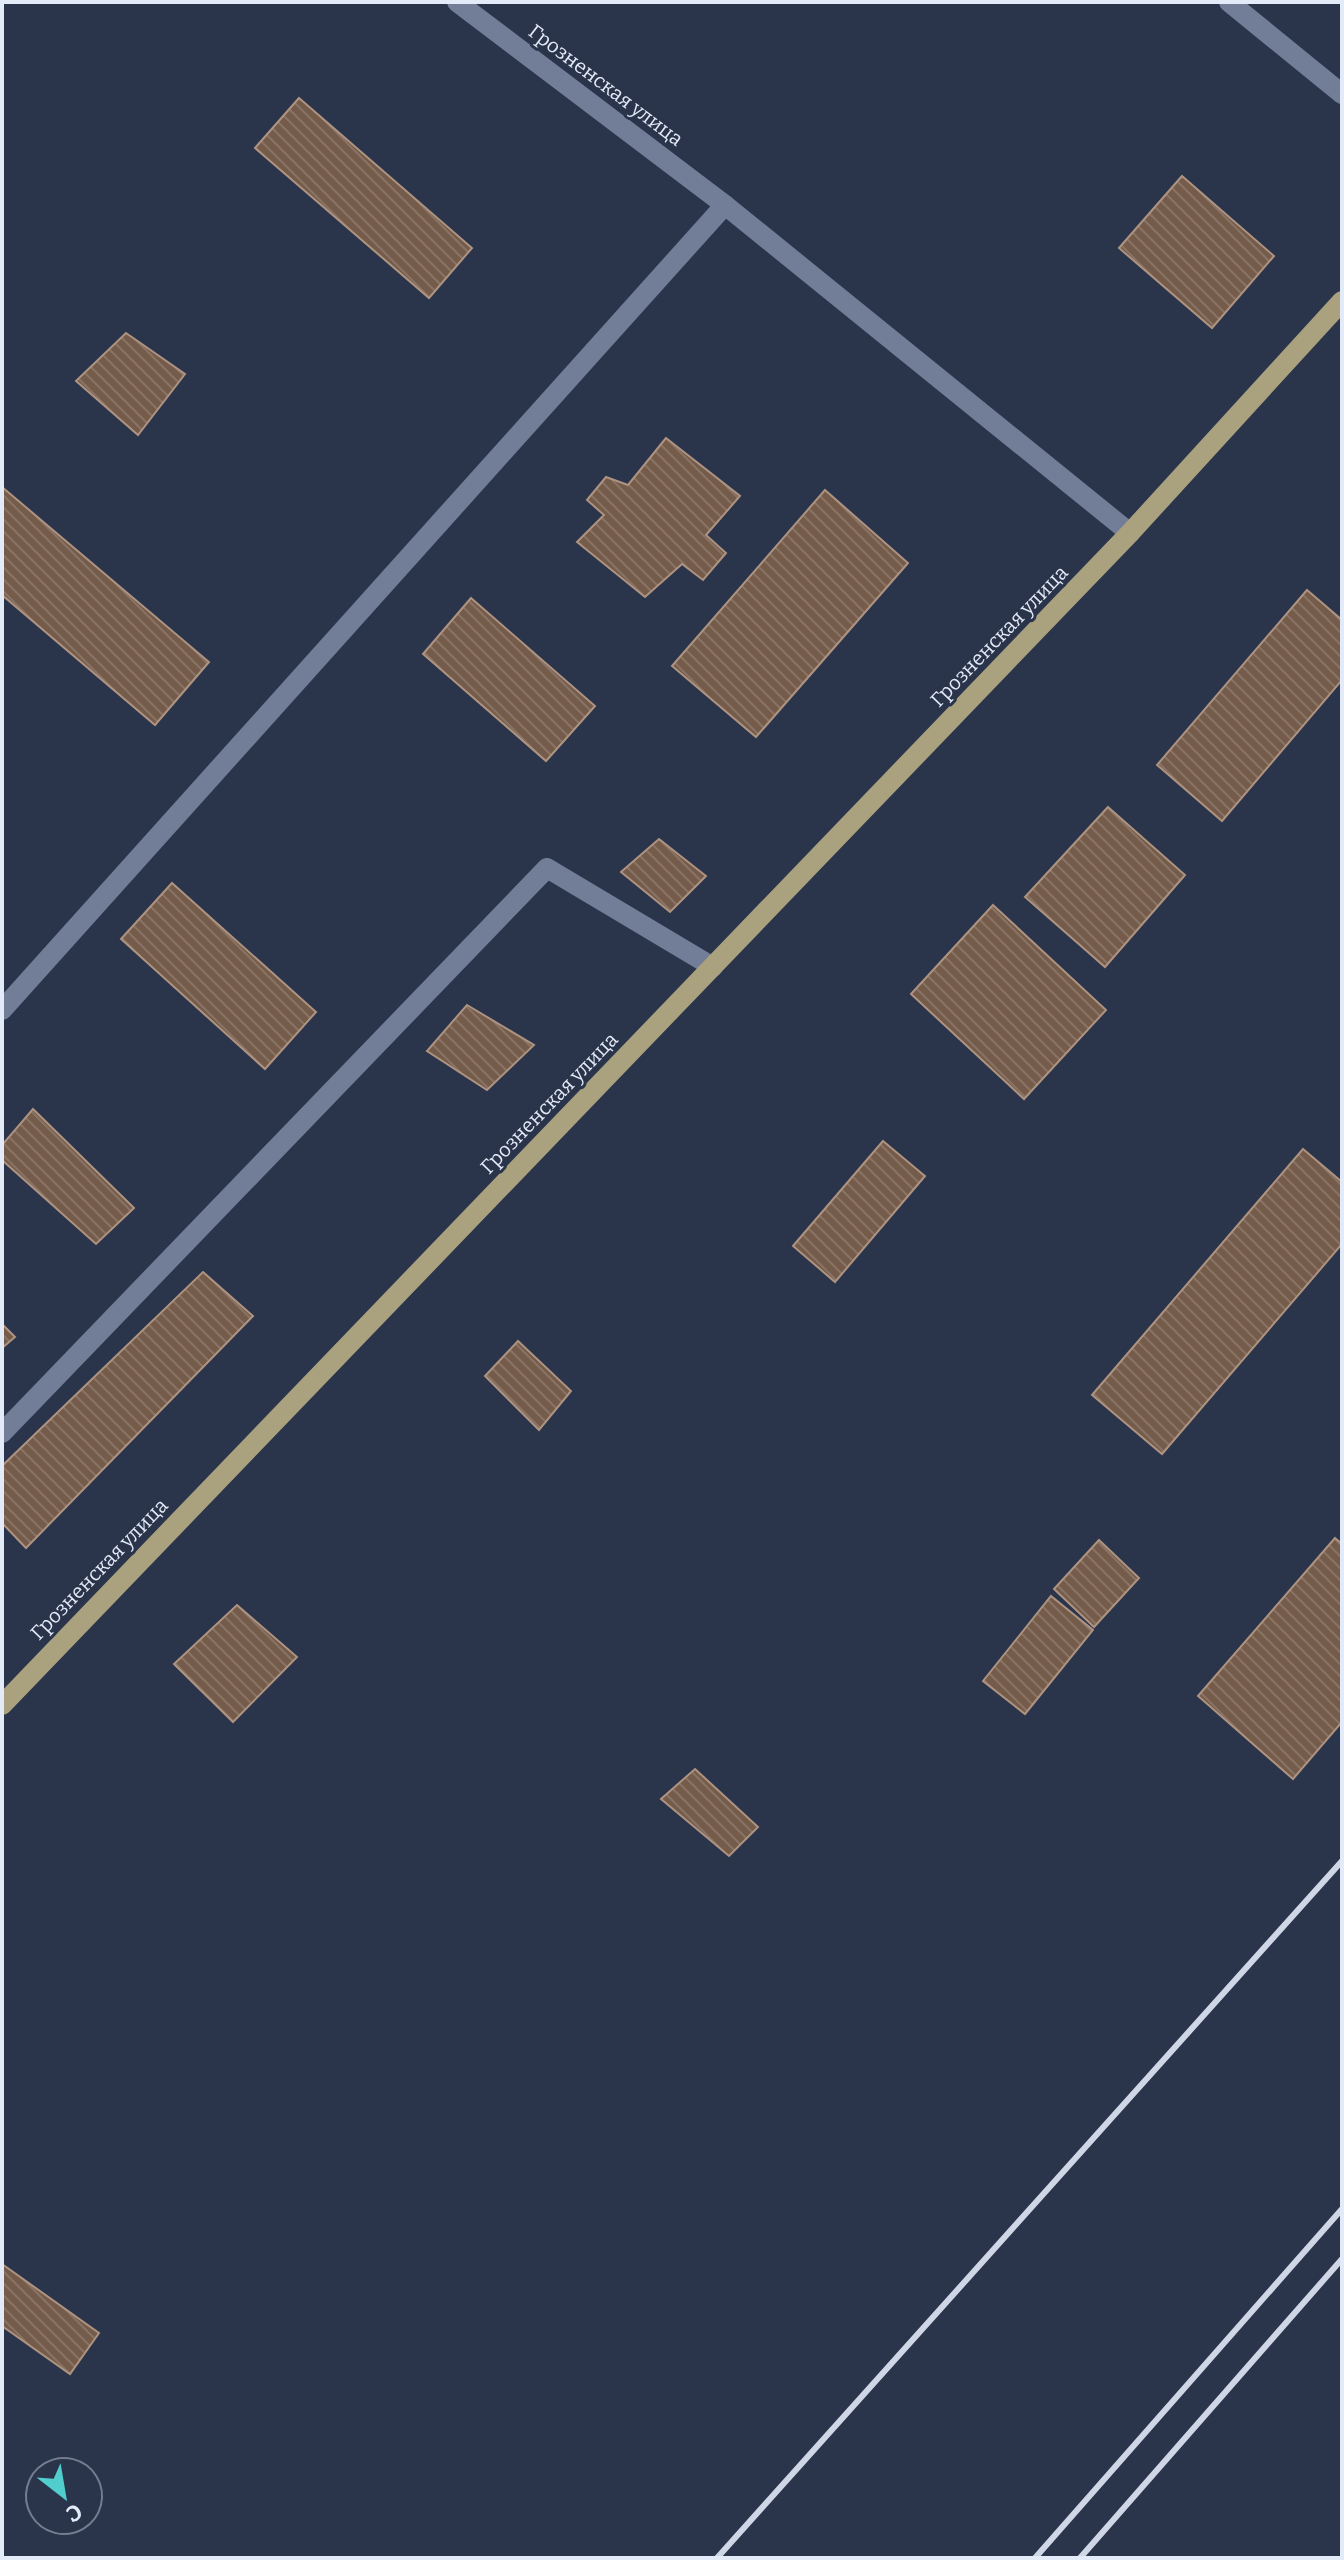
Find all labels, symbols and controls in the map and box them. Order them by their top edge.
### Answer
street label: Грозненская улица [524,19,688,151]
street label: Грозненская улица [925,560,1073,712]
street label: Грозненская улица [475,1027,623,1179]
street label: Грозненская улица [25,1493,173,1645]
north arrow [24,2456,104,2536]
text: С [61,2498,87,2528]

